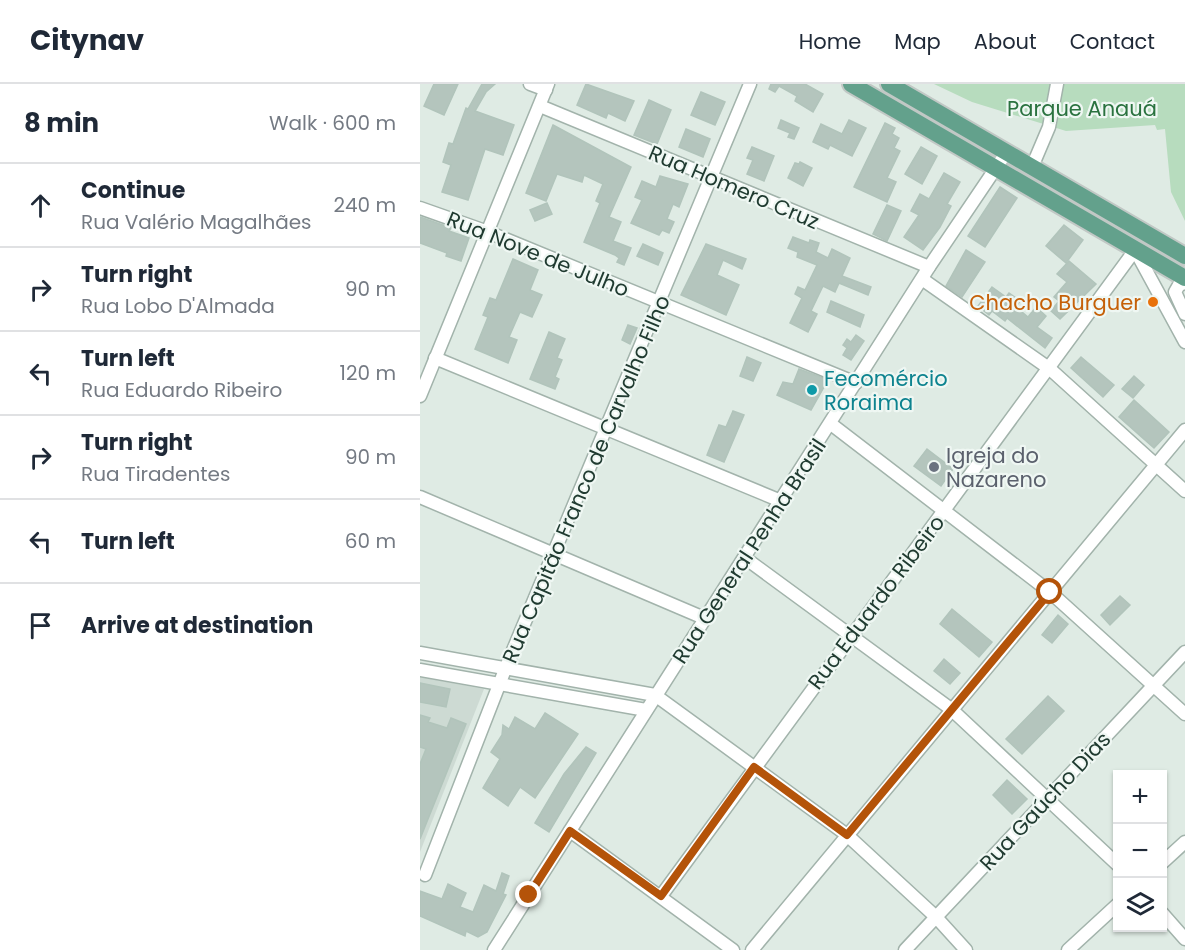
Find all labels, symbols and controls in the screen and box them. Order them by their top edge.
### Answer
text: Citynav [30,21,144,60]
text: Home [799,27,861,56]
text: Map [894,27,941,56]
text: About [974,27,1037,56]
text: Contact [1070,27,1155,56]
park label: Parque Anauá [1007,94,1157,123]
text: 8 min [24,105,99,141]
text: Walk · 600 m [269,109,396,137]
street label: Rua Homero Cruz [644,138,824,236]
text: Continue [81,175,185,206]
icon: ahead [24,189,57,222]
text: 240 m [333,191,396,219]
street label: Rua Nove de Julho [443,204,633,304]
text: Rua Valério Magalhães [81,208,312,236]
text: Turn right [81,259,192,290]
icon: right [24,273,57,306]
text: 90 m [345,275,396,303]
place label: Chacho Burguer [969,288,1141,317]
street label: Rua Capitão Franco de Carvalho Filho [495,291,677,667]
text: Rua Lobo D'Almada [81,292,275,320]
marker: Chacho Burguer [1146,295,1160,309]
text: Turn left [81,343,175,374]
icon: left [24,357,57,390]
text: 120 m [340,359,396,387]
place label: Fecomércio Roraima [824,364,948,417]
text: Rua Eduardo Ribeiro [81,376,282,404]
marker: Fecomércio Roraima [805,383,819,397]
text: Turn right [81,427,192,458]
street label: Rua General Penha Brasil [665,433,833,669]
icon: right [24,441,57,474]
place label: Igreja do Nazareno [946,441,1046,494]
text: 90 m [345,443,396,471]
text: Rua Tiradentes [81,460,230,488]
marker: Igreja do Nazareno [927,460,941,474]
street label: Rua Eduardo Ribeiro [801,509,951,695]
icon: left [24,525,57,558]
text: Turn left [81,526,175,557]
text: 60 m [345,527,396,555]
route start [1036,578,1062,604]
icon: arrive [24,609,57,642]
text: Arrive at destination [81,610,313,641]
street label: Rua Gaúcho Dias [973,725,1117,877]
map controls [1113,770,1167,932]
button: + [1113,770,1167,824]
button: − [1113,824,1167,878]
button: layers [1113,878,1167,932]
route end [515,881,541,907]

